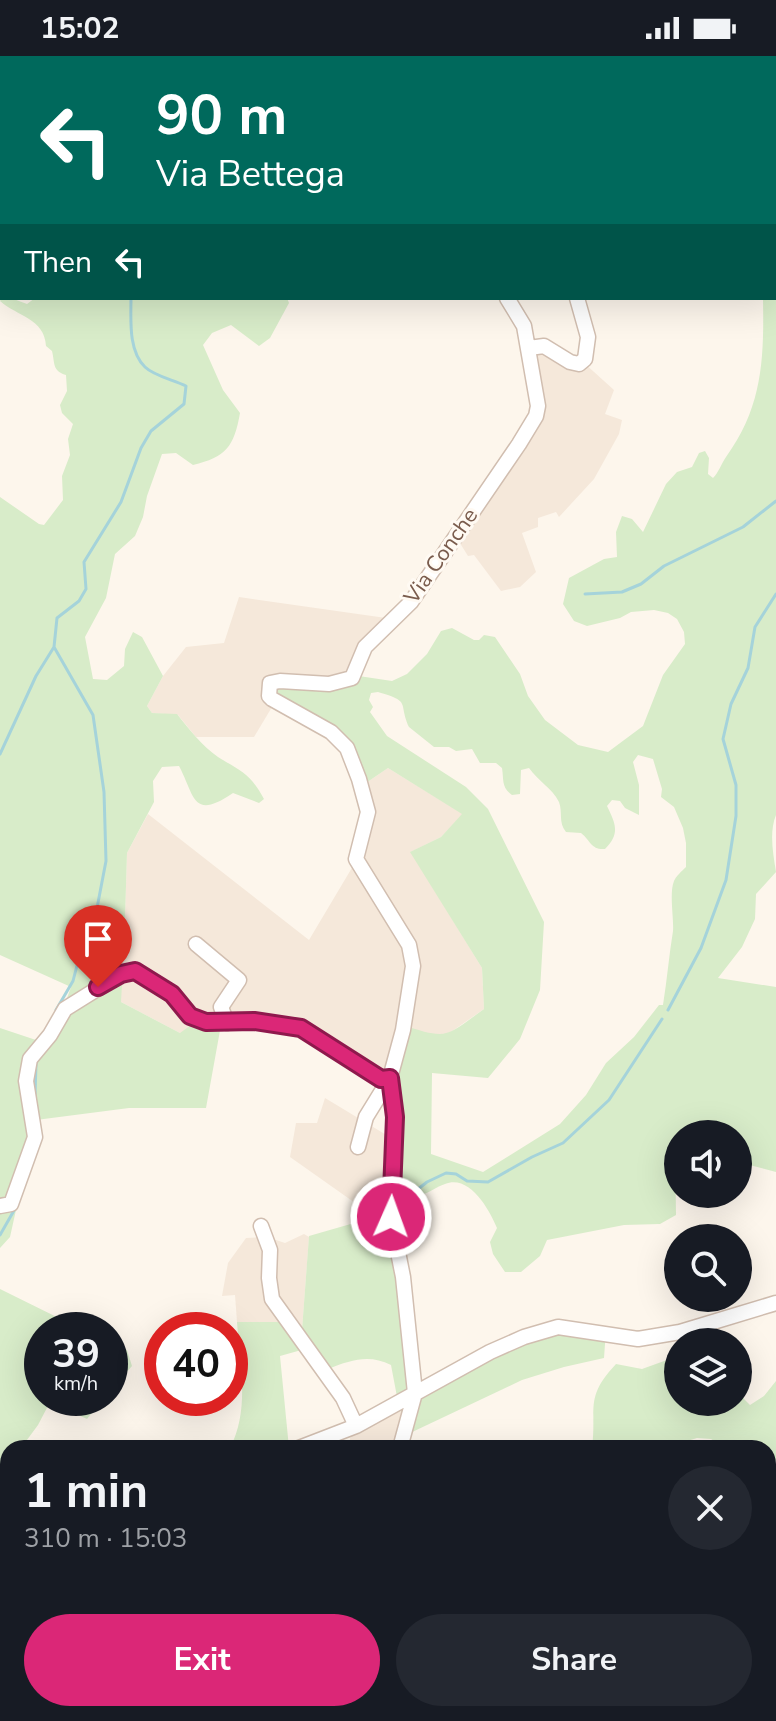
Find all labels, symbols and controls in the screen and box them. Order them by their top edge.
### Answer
text: 15:02 [40,8,119,49]
text: 90 m [156,77,287,154]
icon: left [24,88,128,192]
text: Via Bettega [156,150,345,199]
icon: left [108,240,152,284]
text: Then [24,242,92,283]
street label: Via Conche [396,502,485,611]
pin [64,905,132,987]
icon: arrive [76,917,120,961]
map controls [664,1120,752,1416]
button: sound [664,1120,752,1208]
position arrow [349,1175,433,1259]
button: search [664,1224,752,1312]
speed limit sign: 40 [144,1312,248,1416]
text: 39 [52,1327,100,1381]
button: layers [664,1328,752,1416]
text: km/h [54,1370,98,1397]
text: 1 min [24,1458,148,1524]
button: close [668,1466,752,1550]
text: 310 m · 15:03 [24,1521,187,1556]
button: Exit [24,1614,380,1706]
button: Share [396,1614,752,1706]

